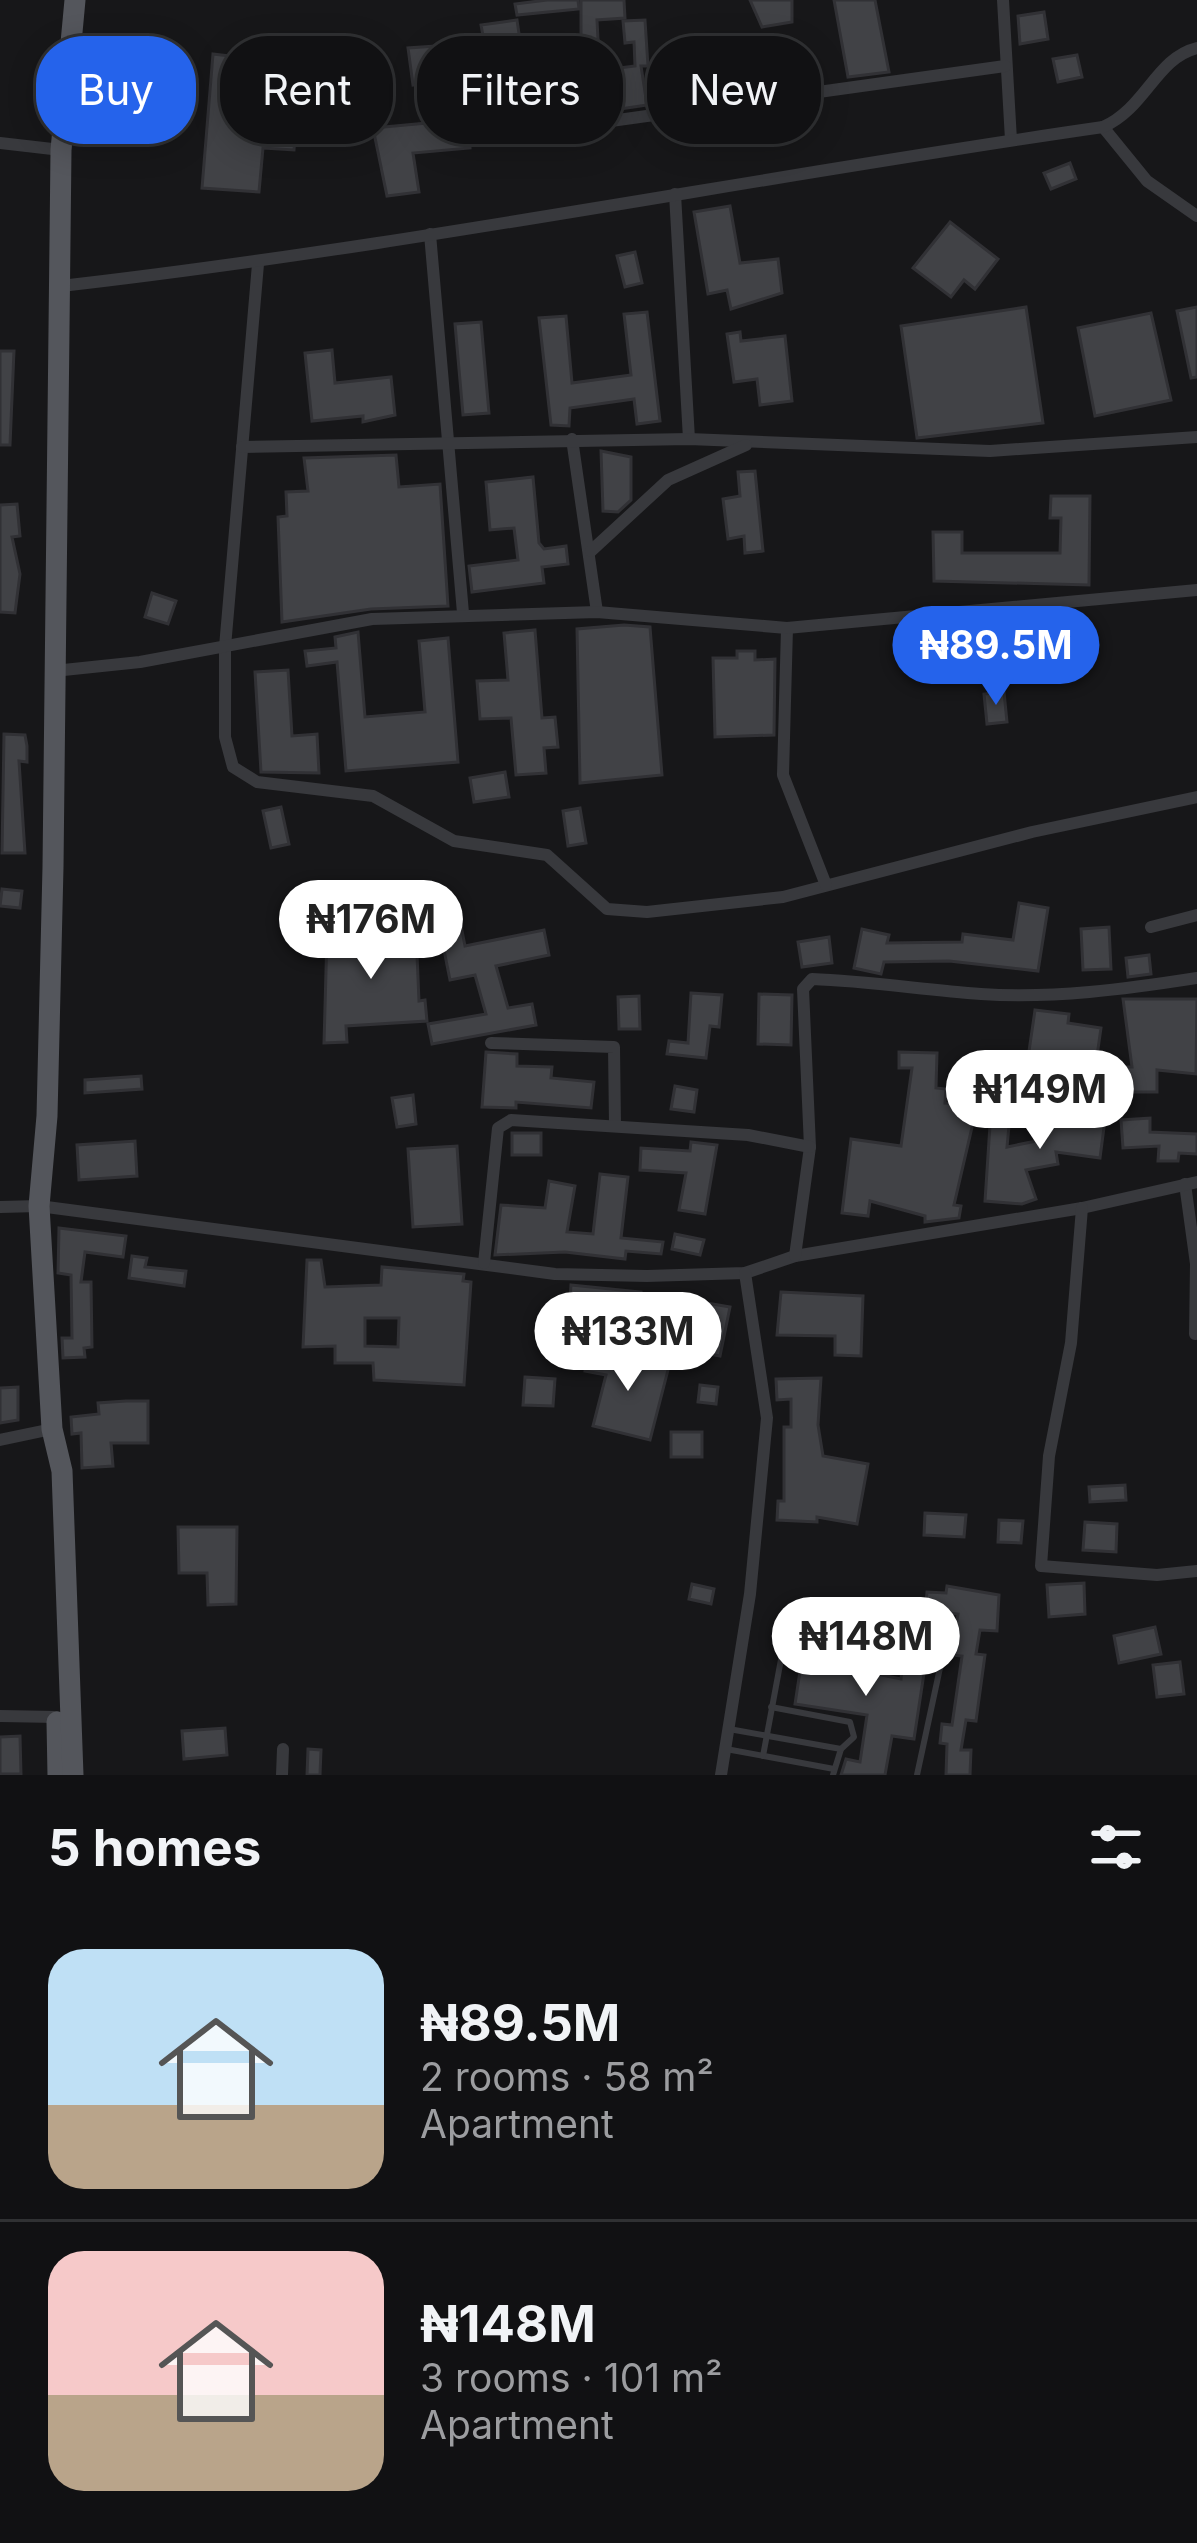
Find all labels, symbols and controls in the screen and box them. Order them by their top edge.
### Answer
chip: Buy [36,36,196,144]
chip: Rent [220,36,393,144]
chip: Filters [417,36,623,144]
chip: New [647,36,821,144]
pin: ₦89.5M [898,606,1094,708]
text: ₦89.5M [919,621,1073,668]
pin: ₦176M [287,880,455,982]
text: ₦176M [306,895,436,942]
pin: ₦149M [956,1050,1124,1152]
text: ₦149M [973,1065,1107,1112]
pin: ₦133M [544,1292,712,1394]
text: ₦133M [561,1307,695,1354]
pin: ₦148M [782,1597,950,1699]
text: ₦148M [799,1612,933,1659]
icon: filters [1083,1814,1149,1880]
text: 5 homes [48,1817,261,1878]
text: ₦89.5M [420,1992,620,2053]
icon: home [144,1997,288,2141]
text: 2 rooms · 58 m² [420,2053,714,2100]
text: Apartment [420,2100,614,2147]
text: ₦148M [420,2293,596,2354]
icon: home [144,2299,288,2443]
text: 3 rooms · 101 m² [420,2354,722,2401]
text: Apartment [420,2401,614,2448]

